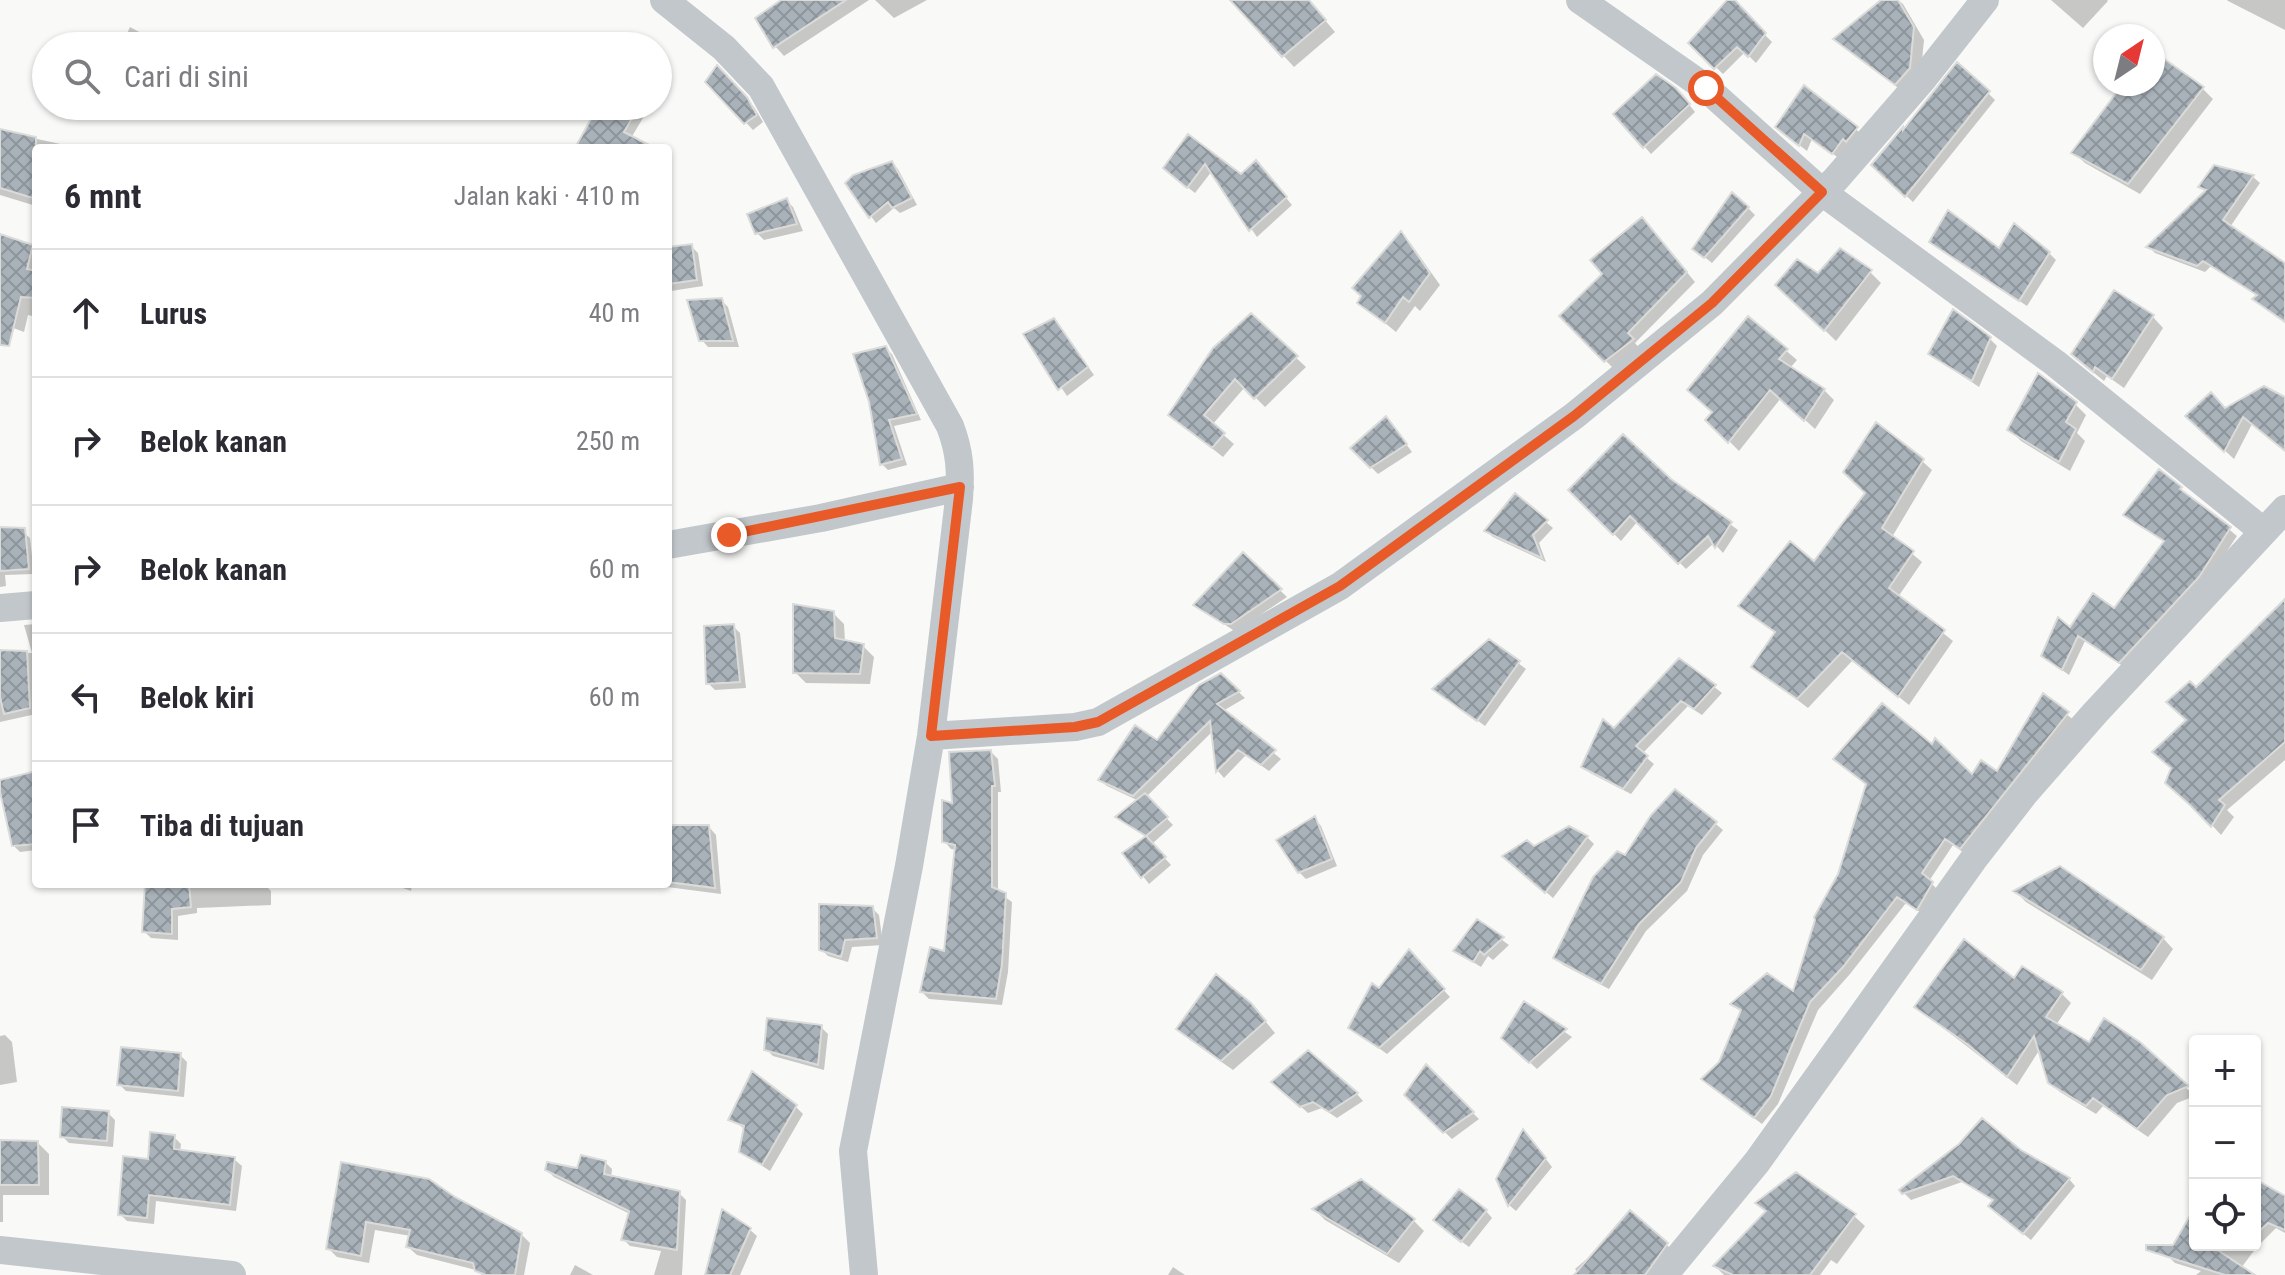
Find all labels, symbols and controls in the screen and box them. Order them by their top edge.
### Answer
north arrow [2093,24,2165,96]
search box [32,32,672,120]
icon: search [60,54,104,98]
text: Cari di sini [124,59,249,94]
route start [1688,70,1724,106]
text: 6 mnt [64,176,141,216]
text: Jalan kaki · 410 m [454,181,640,211]
icon: ahead [64,291,108,335]
text: Lurus [140,296,207,331]
text: 40 m [589,298,640,328]
icon: right [64,419,108,463]
text: Belok kanan [140,424,287,459]
text: 250 m [576,426,640,456]
route end [711,517,747,553]
icon: right [64,547,108,591]
text: Belok kanan [140,552,287,587]
text: 60 m [589,554,640,584]
icon: left [64,675,108,719]
text: Belok kiri [140,680,254,715]
text: 60 m [589,682,640,712]
icon: arrive [64,803,108,847]
text: Tiba di tujuan [140,808,304,843]
map controls [2189,1035,2261,1251]
button: + [2189,1035,2261,1107]
button: − [2189,1107,2261,1179]
button: locate [2189,1179,2261,1251]

